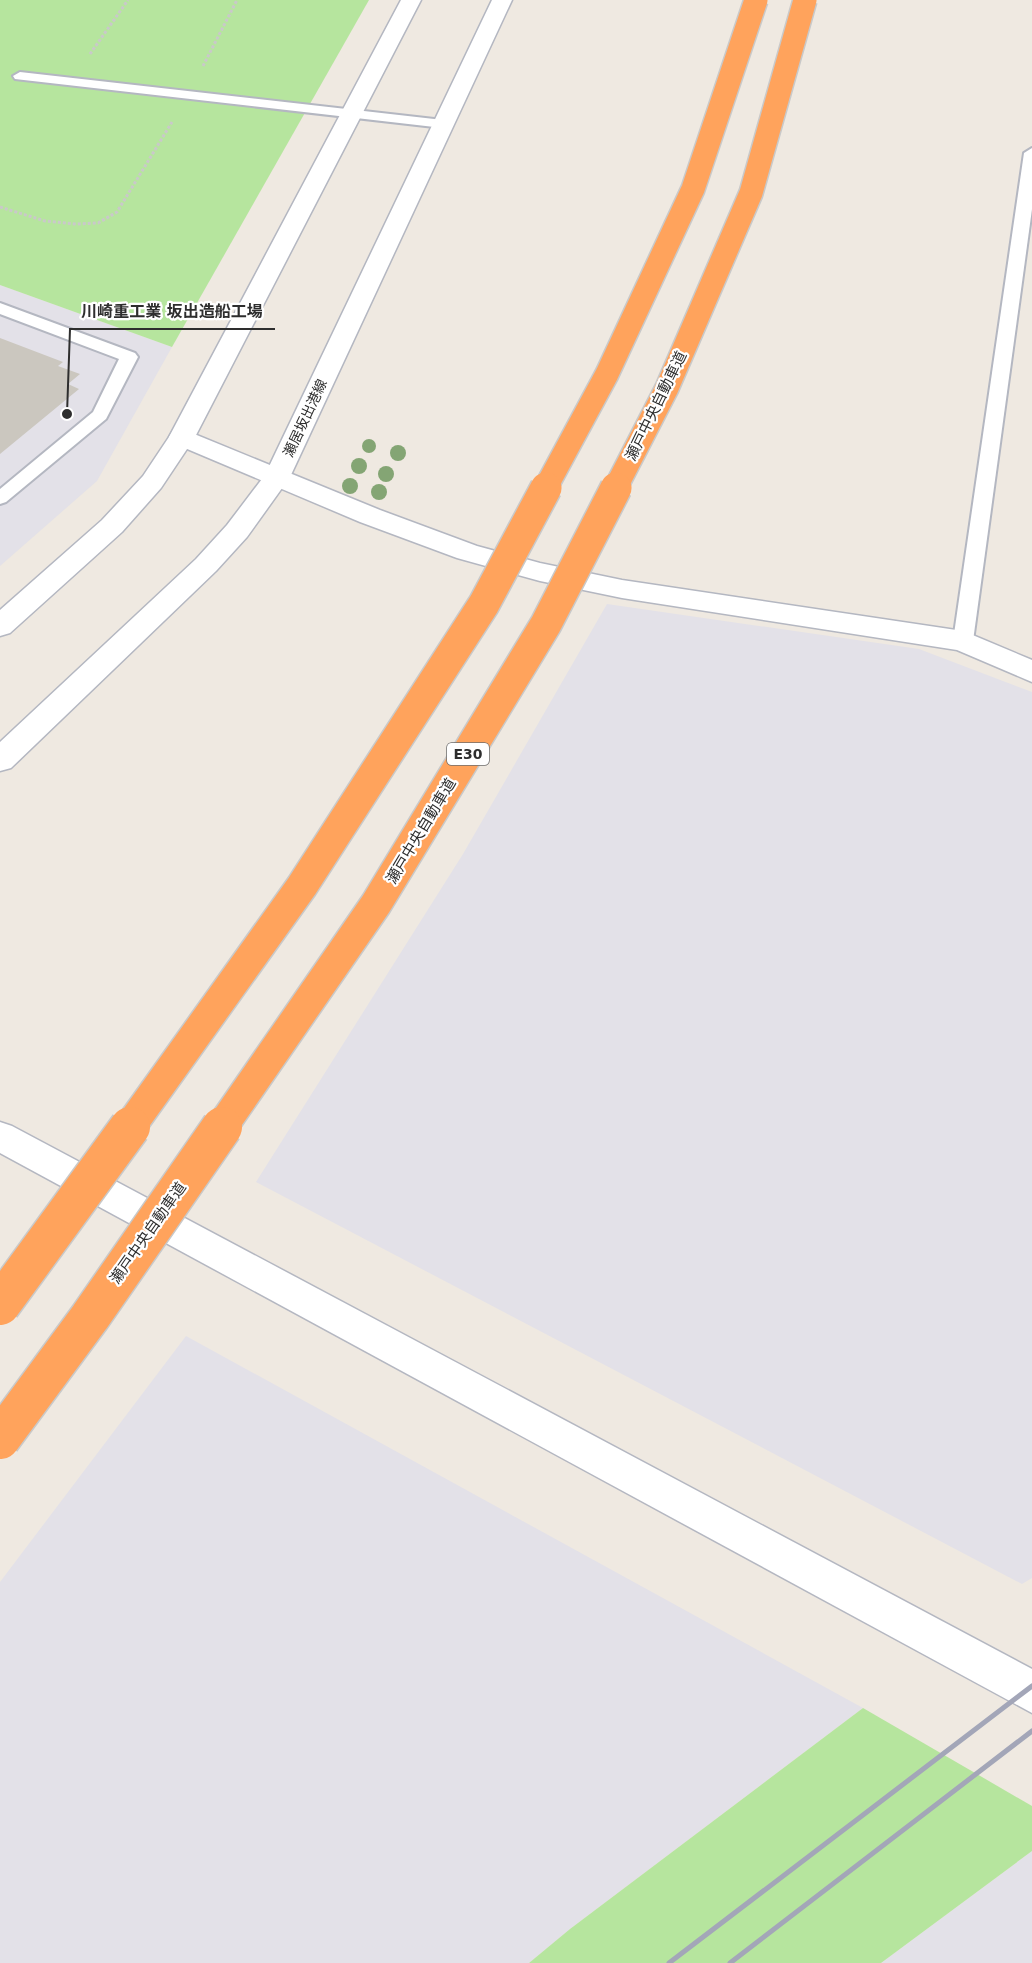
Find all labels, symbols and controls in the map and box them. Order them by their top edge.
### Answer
callout: 川崎重工業 坂出造船工場 [70,295,275,329]
text: 川崎重工業 坂出造船工場 [81,302,263,321]
street label: 瀬戸中央自動車道 [622,348,690,464]
street label: 瀬居坂出港線 [280,377,330,459]
road number: E30 [447,743,489,765]
street label: 瀬戸中央自動車道 [382,775,460,887]
street label: 瀬戸中央自動車道 [106,1179,190,1287]

